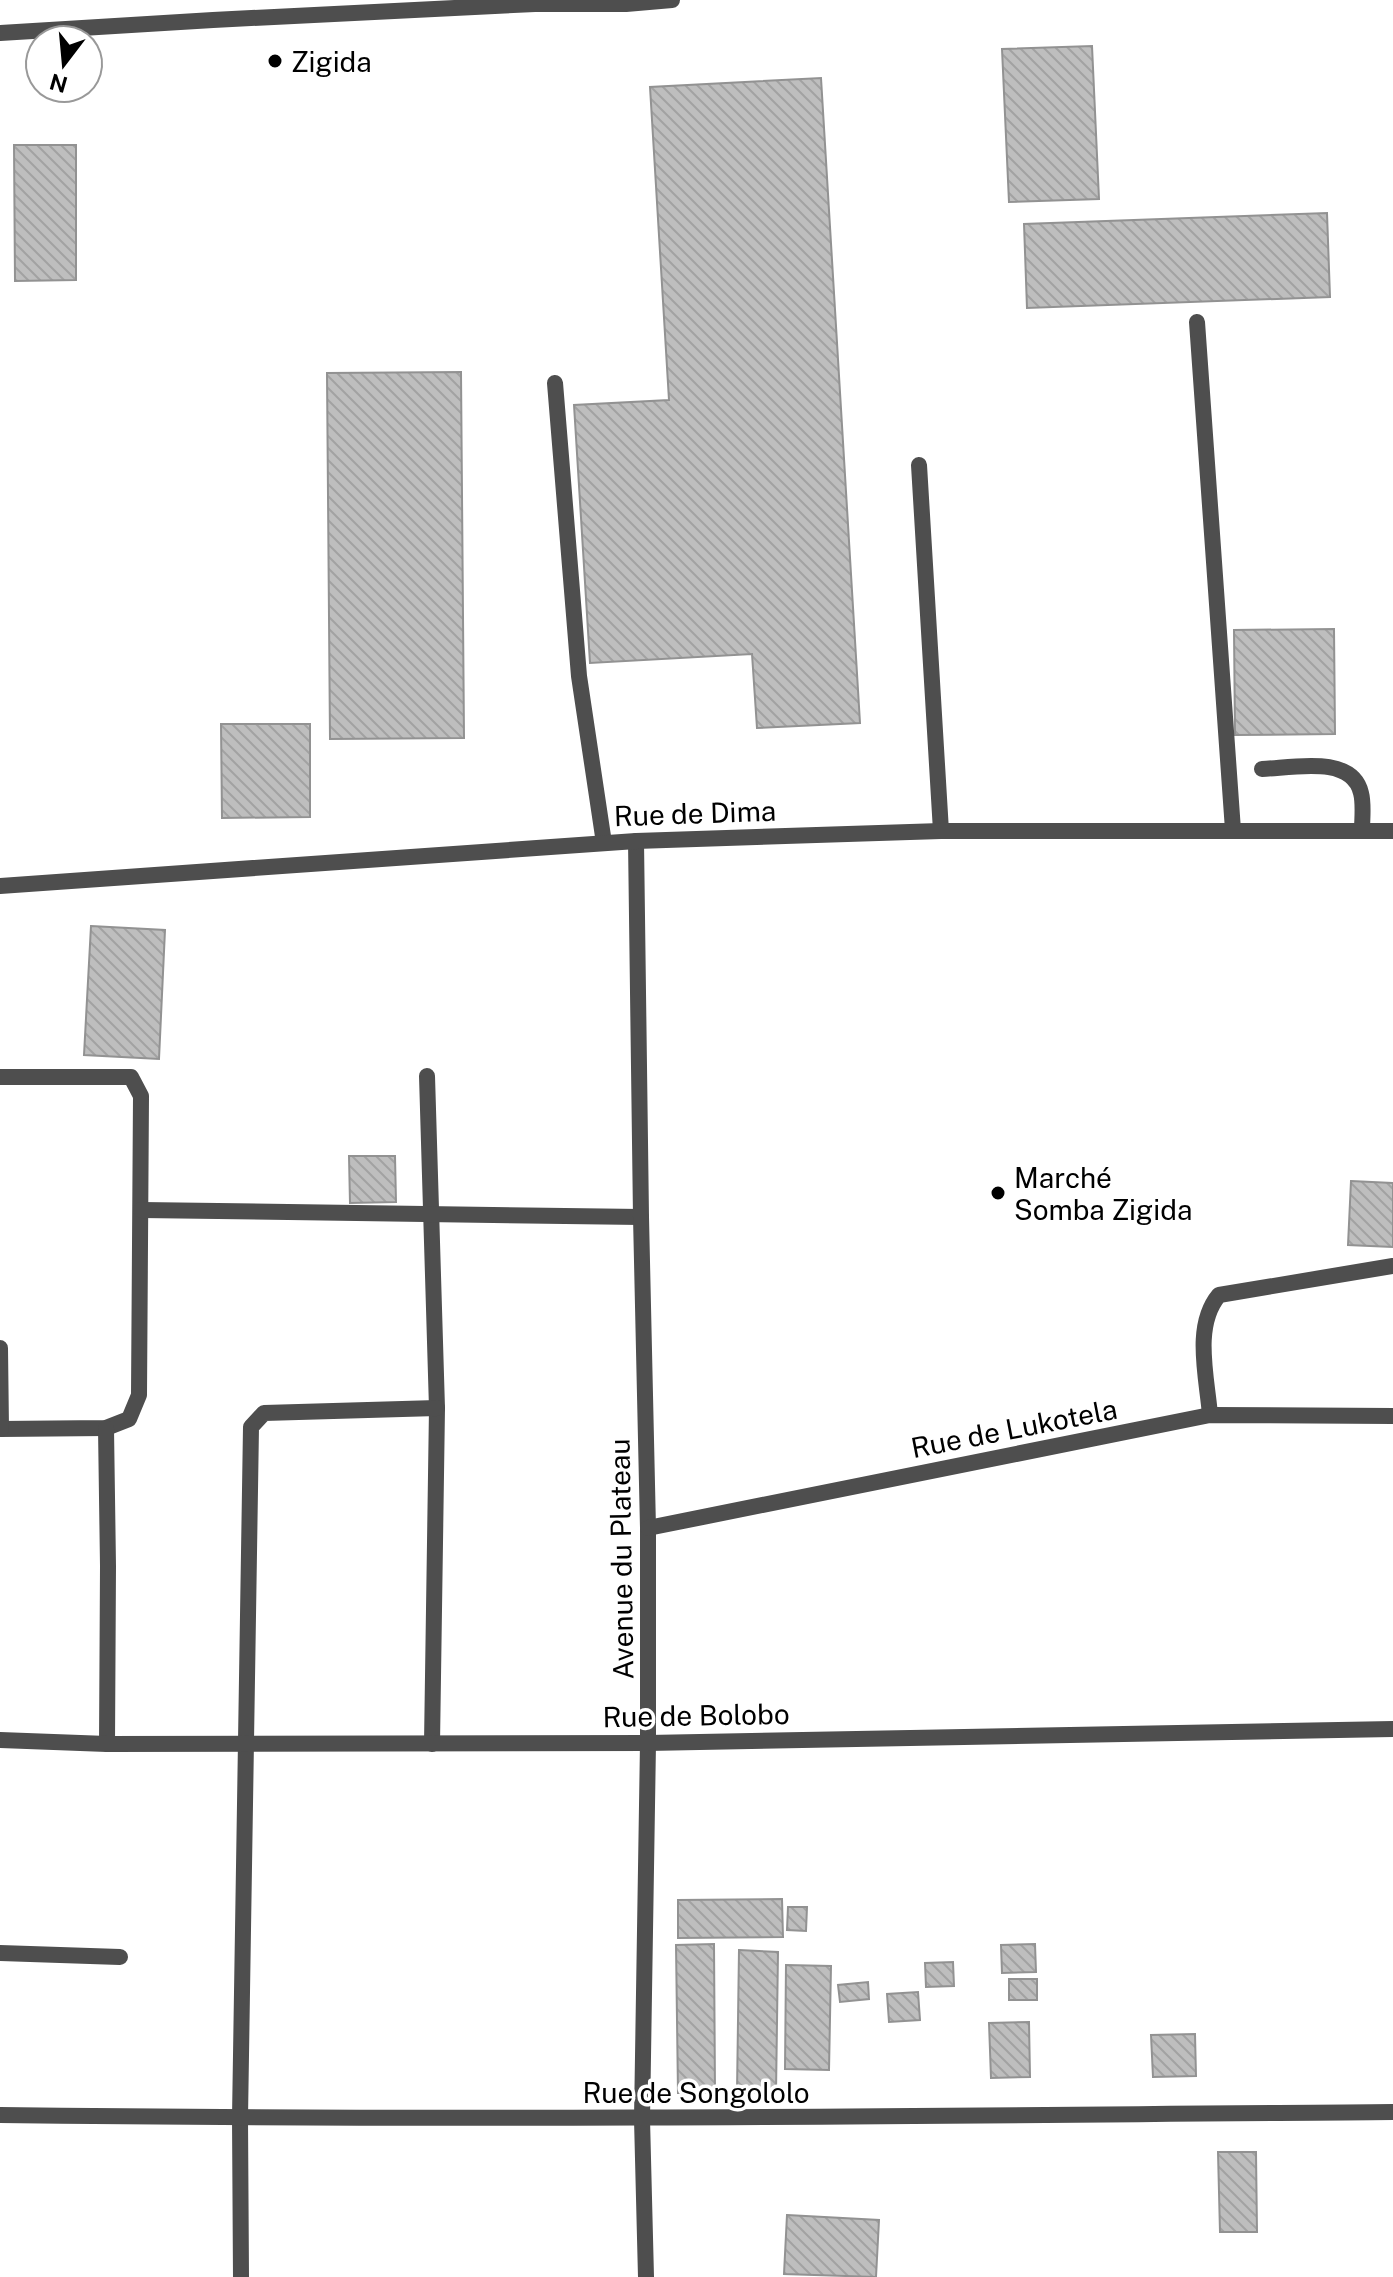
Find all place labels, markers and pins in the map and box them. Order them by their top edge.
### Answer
place label: Zigida [291,45,372,78]
marker: Zigida [266,52,284,70]
place label: Marché Somba Zigida [1014,1161,1192,1226]
marker: Marché Somba Zigida [989,1184,1007,1202]

